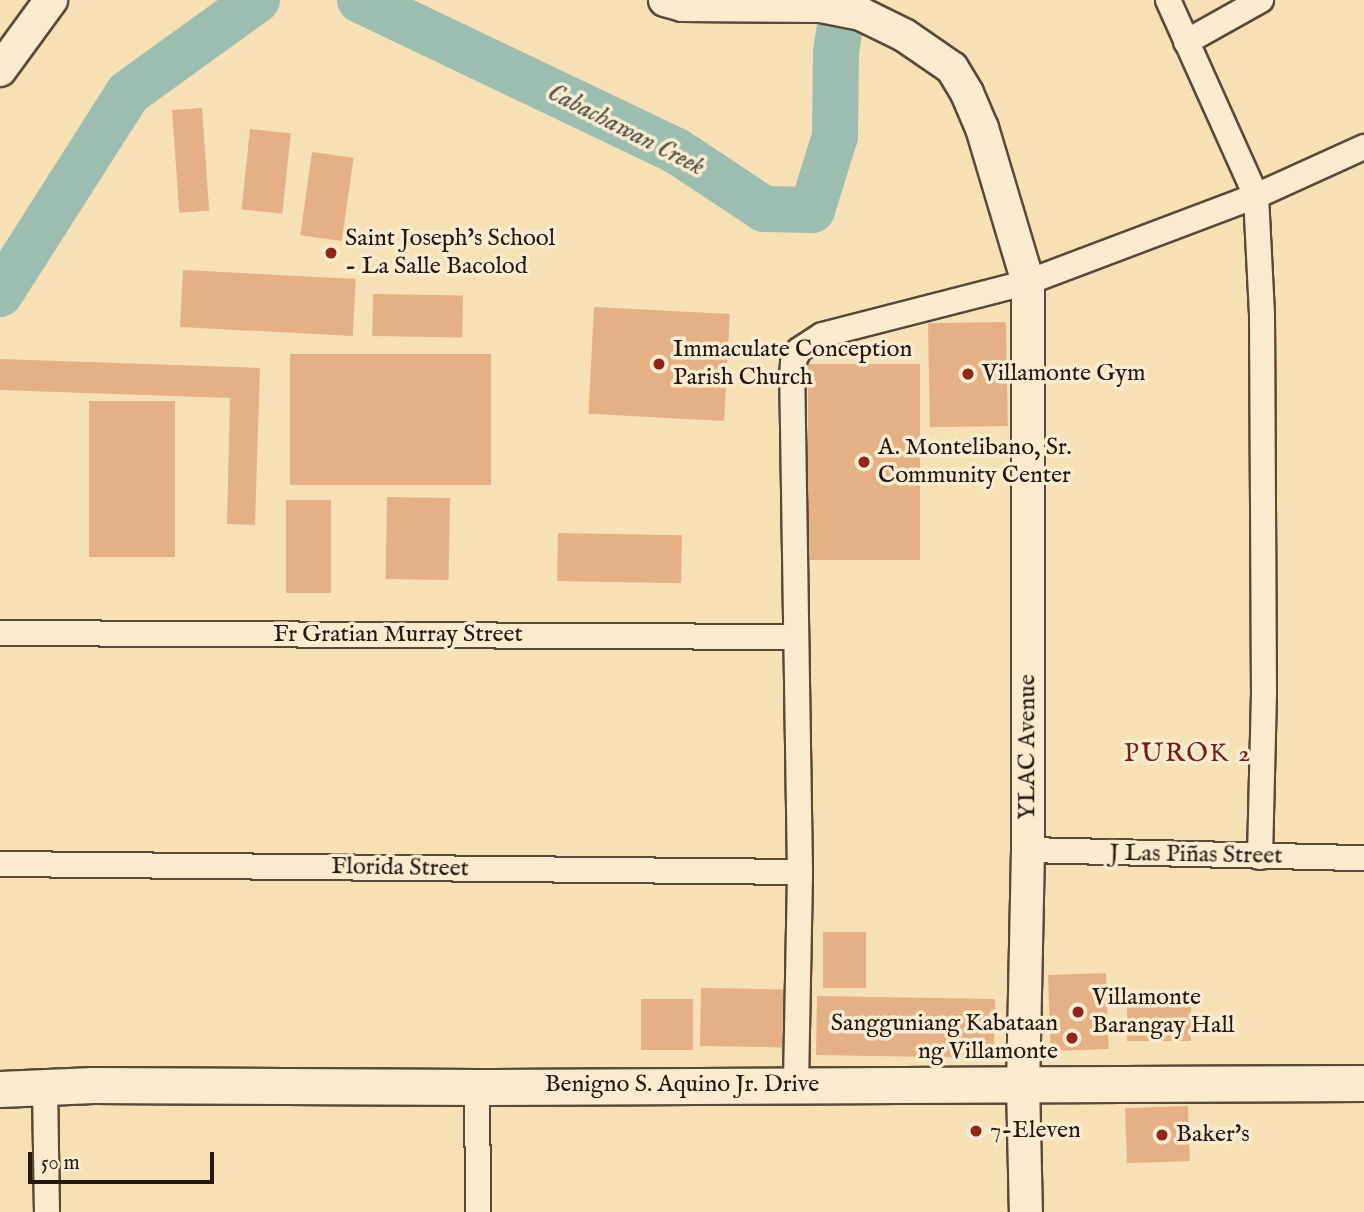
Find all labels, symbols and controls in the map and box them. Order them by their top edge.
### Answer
water label: Cabachawan Creek [542,77,710,183]
place label: Saint Joseph's School - La Salle Bacolod [345,225,555,281]
marker: Saint Joseph's School - La Salle Bacolod [323,245,339,261]
place label: Immaculate Conception Parish Church [673,336,912,392]
marker: Immaculate Conception Parish Church [651,356,667,372]
place label: Villamonte Gym [982,360,1146,388]
marker: Villamonte Gym [960,366,976,382]
place label: A. Montelibano, Sr. Community Center [878,434,1072,490]
marker: A. Montelibano, Sr. Community Center [856,454,872,470]
street label: Fr Gratian Murray Street [273,621,523,649]
street label: YLAC Avenue [1014,674,1042,820]
district label: PUROK 2 [1125,738,1251,770]
street label: J Las Piñas Street [1109,839,1283,871]
street label: Florida Street [331,852,469,884]
place label: Villamonte Barangay Hall [1092,984,1235,1040]
marker: Villamonte Barangay Hall [1070,1004,1086,1020]
place label: Sangguniang Kabataan ng Villamonte [831,1010,1058,1066]
marker: Sangguniang Kabataan ng Villamonte [1064,1030,1080,1046]
street label: Benigno S. Aquino Jr. Drive [545,1071,819,1099]
place label: 7-Eleven [990,1117,1081,1145]
place label: Baker's [1176,1121,1250,1149]
marker: 7-Eleven [968,1123,984,1139]
marker: Baker's [1154,1127,1170,1143]
scale bar [32,1138,217,1182]
text: 50 m [41,1150,80,1177]

